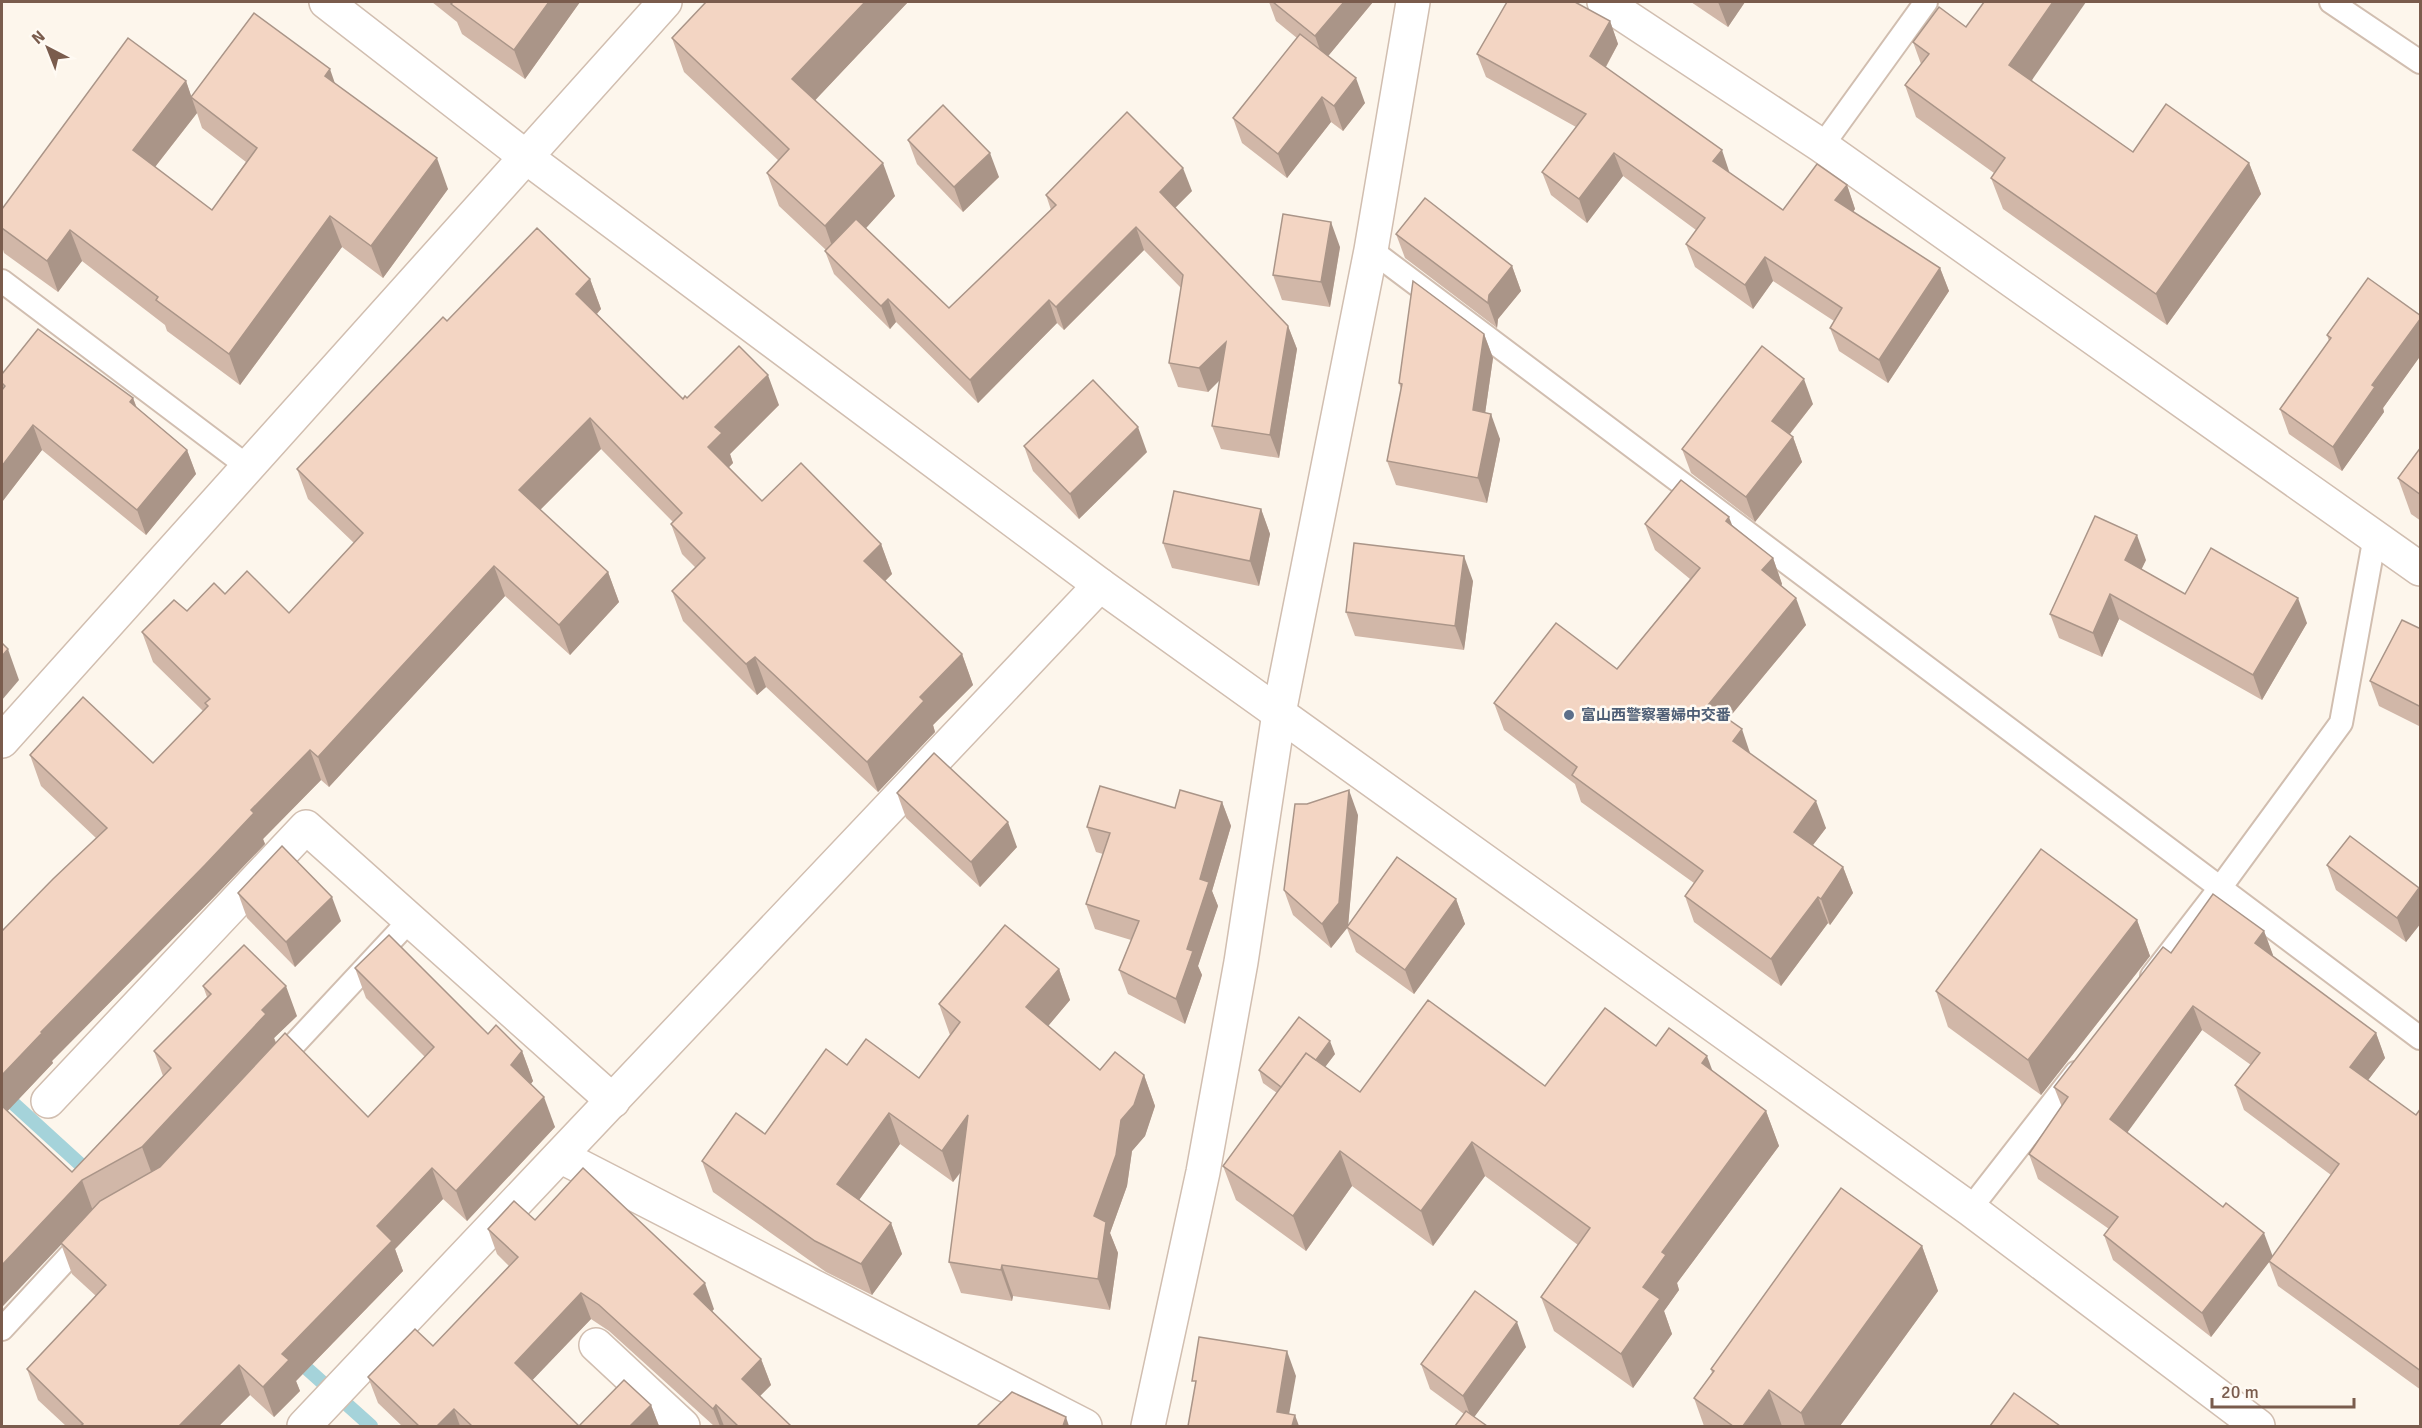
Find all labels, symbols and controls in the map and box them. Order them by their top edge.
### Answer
north arrow [18,18,78,78]
text: N [28,26,49,49]
place label: 富山西警察署婦中交番 [1581,706,1731,724]
marker: 富山西警察署婦中交番 [1562,708,1576,722]
scale bar [2212,1371,2354,1409]
text: 20 m [2221,1381,2259,1403]

